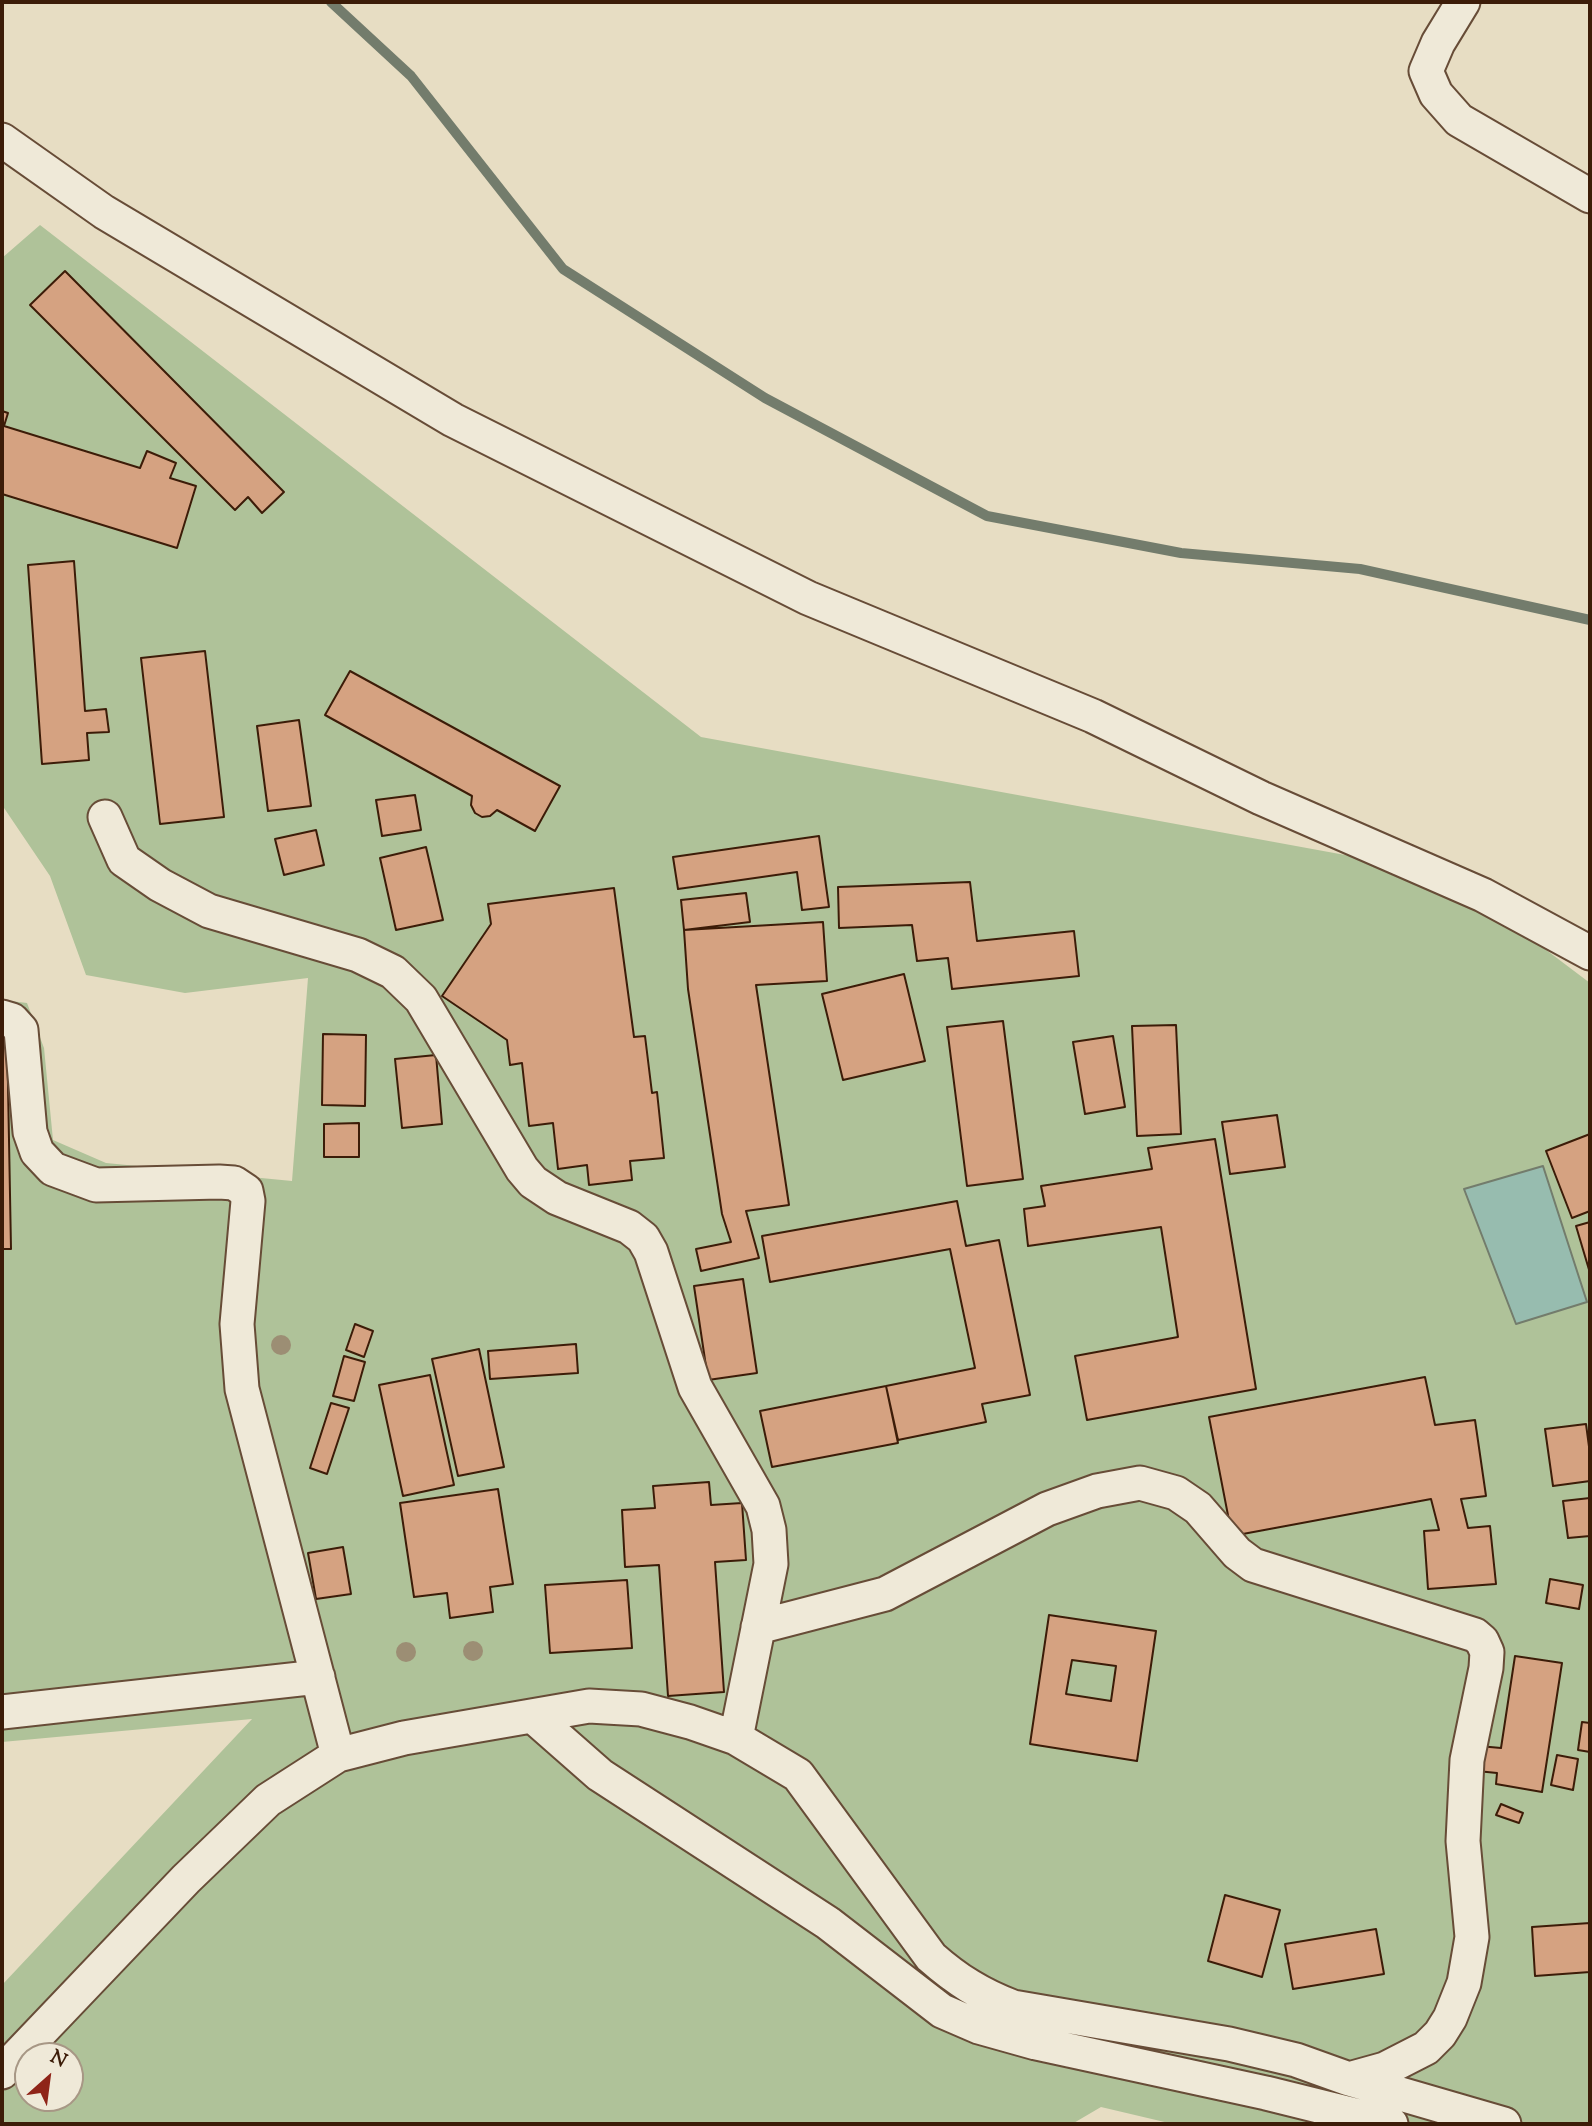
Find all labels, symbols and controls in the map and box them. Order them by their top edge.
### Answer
north arrow [14,2042,84,2112]
text: N [45,2044,71,2075]

